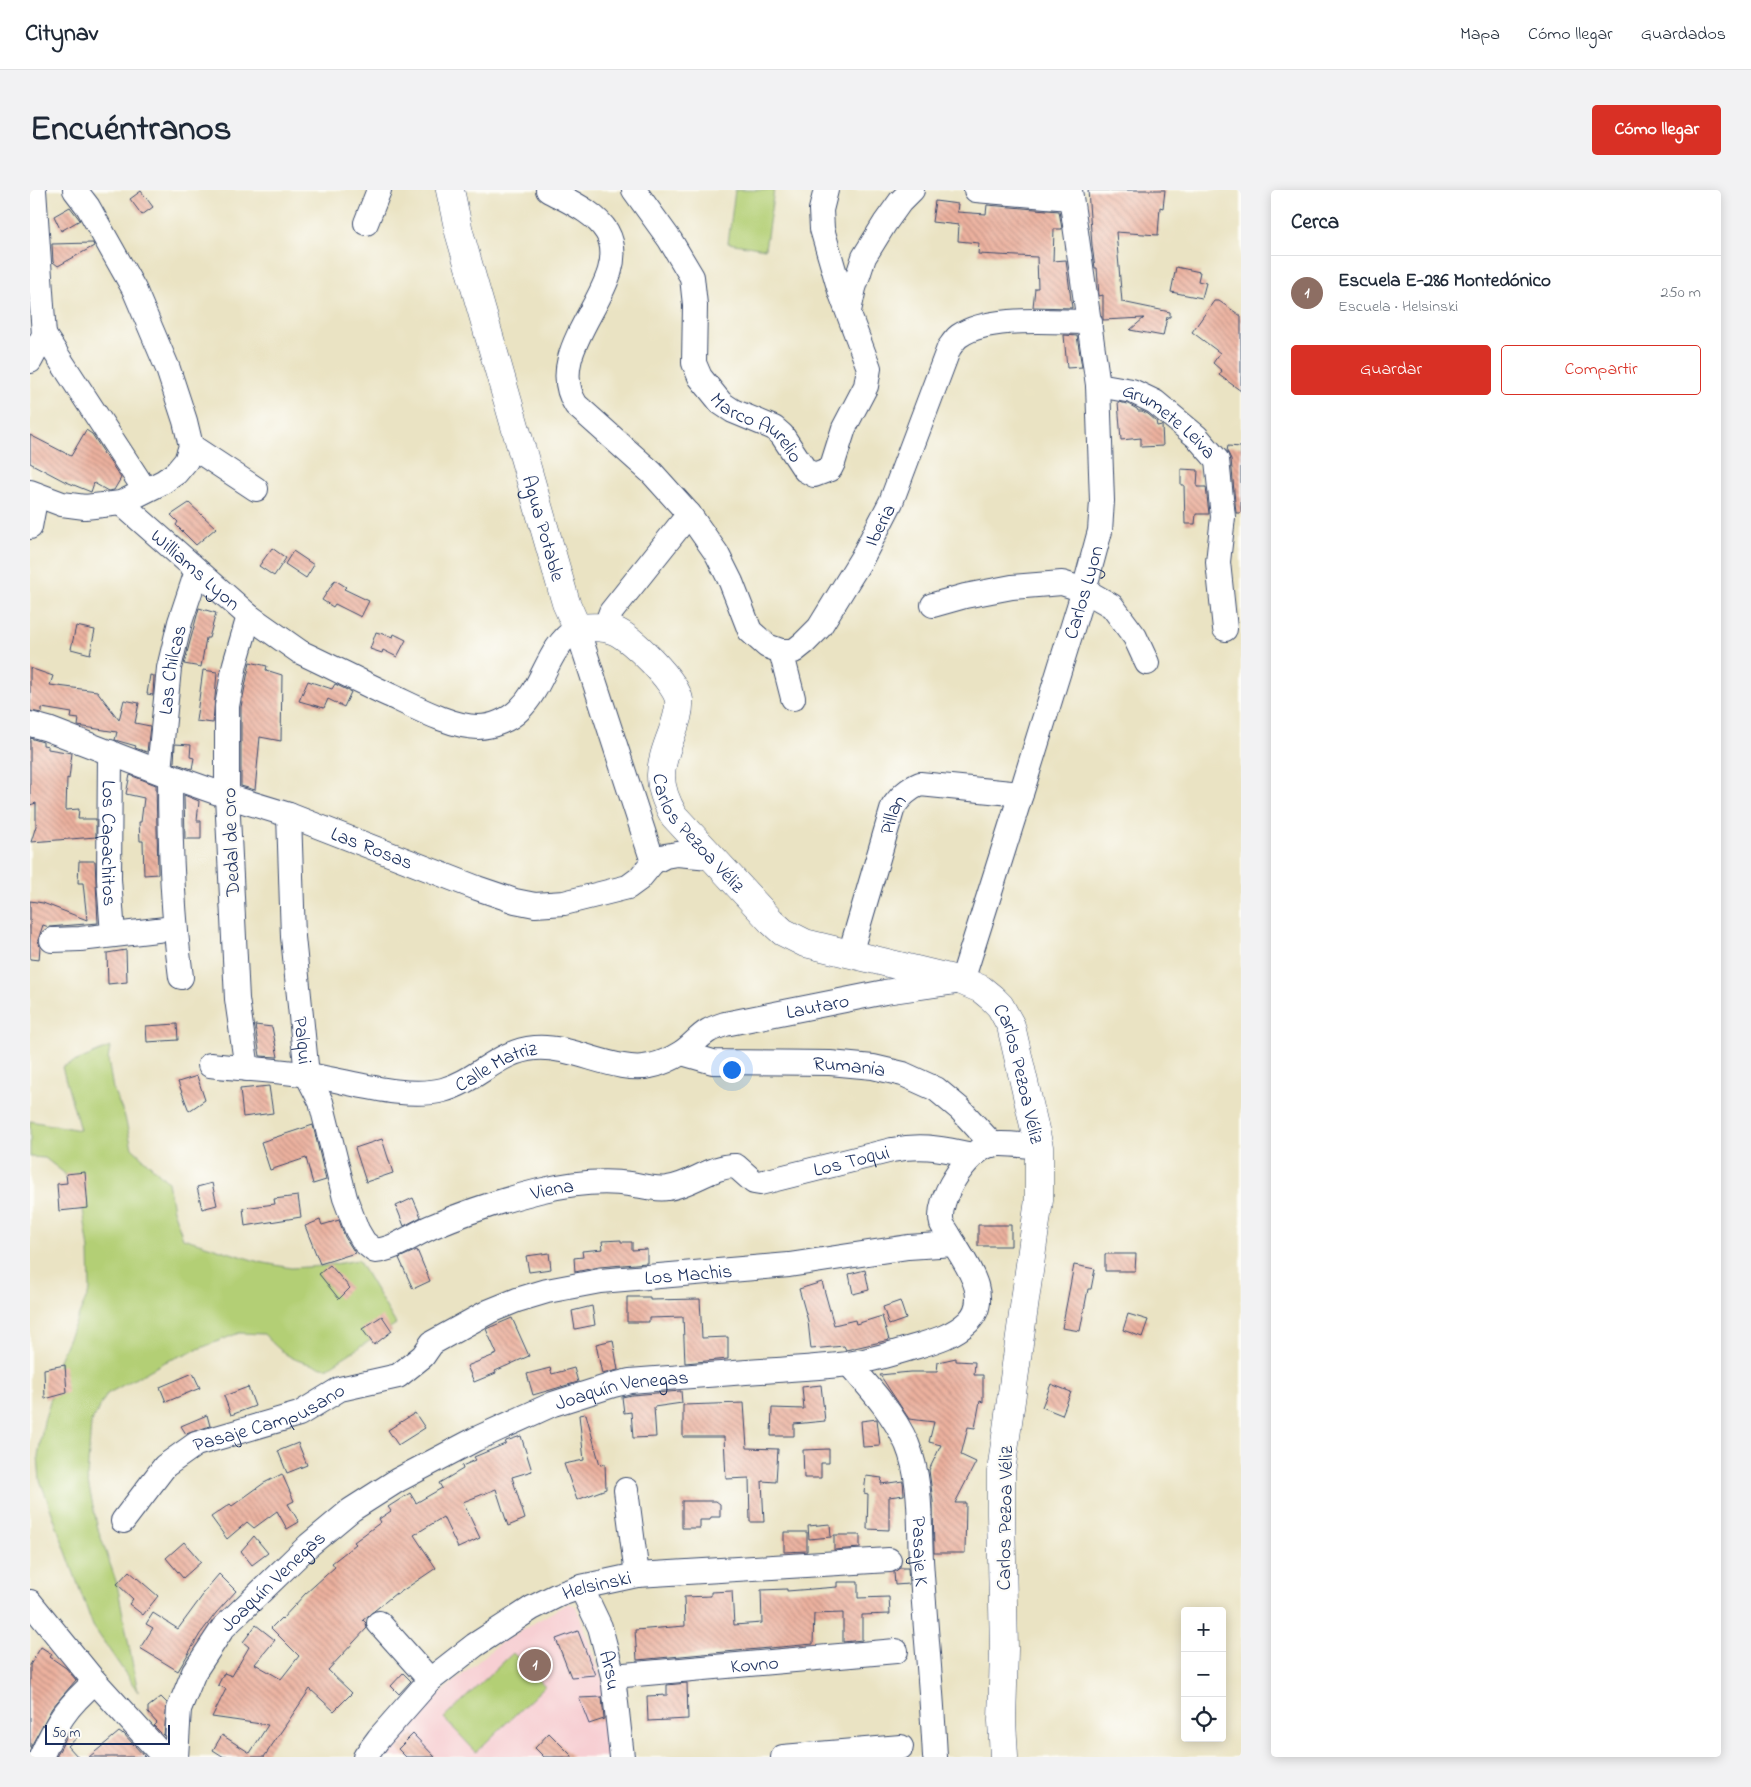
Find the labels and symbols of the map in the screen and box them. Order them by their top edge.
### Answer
street label: Grumete Leiva [1120,378,1222,466]
street label: Marco Aurelio [701,387,808,469]
street label: Agua Potable [513,472,571,585]
street label: Iberia [858,499,905,553]
street label: Williams Lyon [143,523,246,619]
street label: Carlos Lyon [1058,542,1112,643]
street label: Las Chilcas [153,623,196,716]
street label: Carlos Pezoa Véliz [644,773,751,901]
street label: Los Capachitos [92,780,123,907]
street label: Dedal de Oro [216,787,249,898]
street label: Pillan [874,789,915,839]
street label: Las Rosas [326,821,417,879]
street label: Lautaro [784,987,852,1028]
street label: Carlos Pezoa Véliz [984,999,1050,1148]
street label: Palqui [284,1015,318,1066]
street label: Calle Matriz [450,1036,539,1101]
street label: Rumania [813,1051,888,1087]
your location [719,1057,745,1083]
street label: Los Toqui [811,1139,893,1186]
street label: Viena [527,1173,576,1210]
street label: Los Machis [643,1258,734,1294]
street label: Joaquín Venegas [552,1364,690,1419]
street label: Pasaje Campusano [190,1377,351,1461]
street label: Carlos Pezoa Véliz [991,1445,1022,1591]
street label: Pasaje K [903,1516,935,1588]
street label: Joaquín Venegas [215,1525,333,1640]
street label: Helsinski [559,1565,634,1609]
pin: 1 [519,1646,551,1684]
street label: Arsu [590,1648,626,1692]
street label: Kovno [729,1649,780,1683]
scale bar [45,1722,170,1745]

